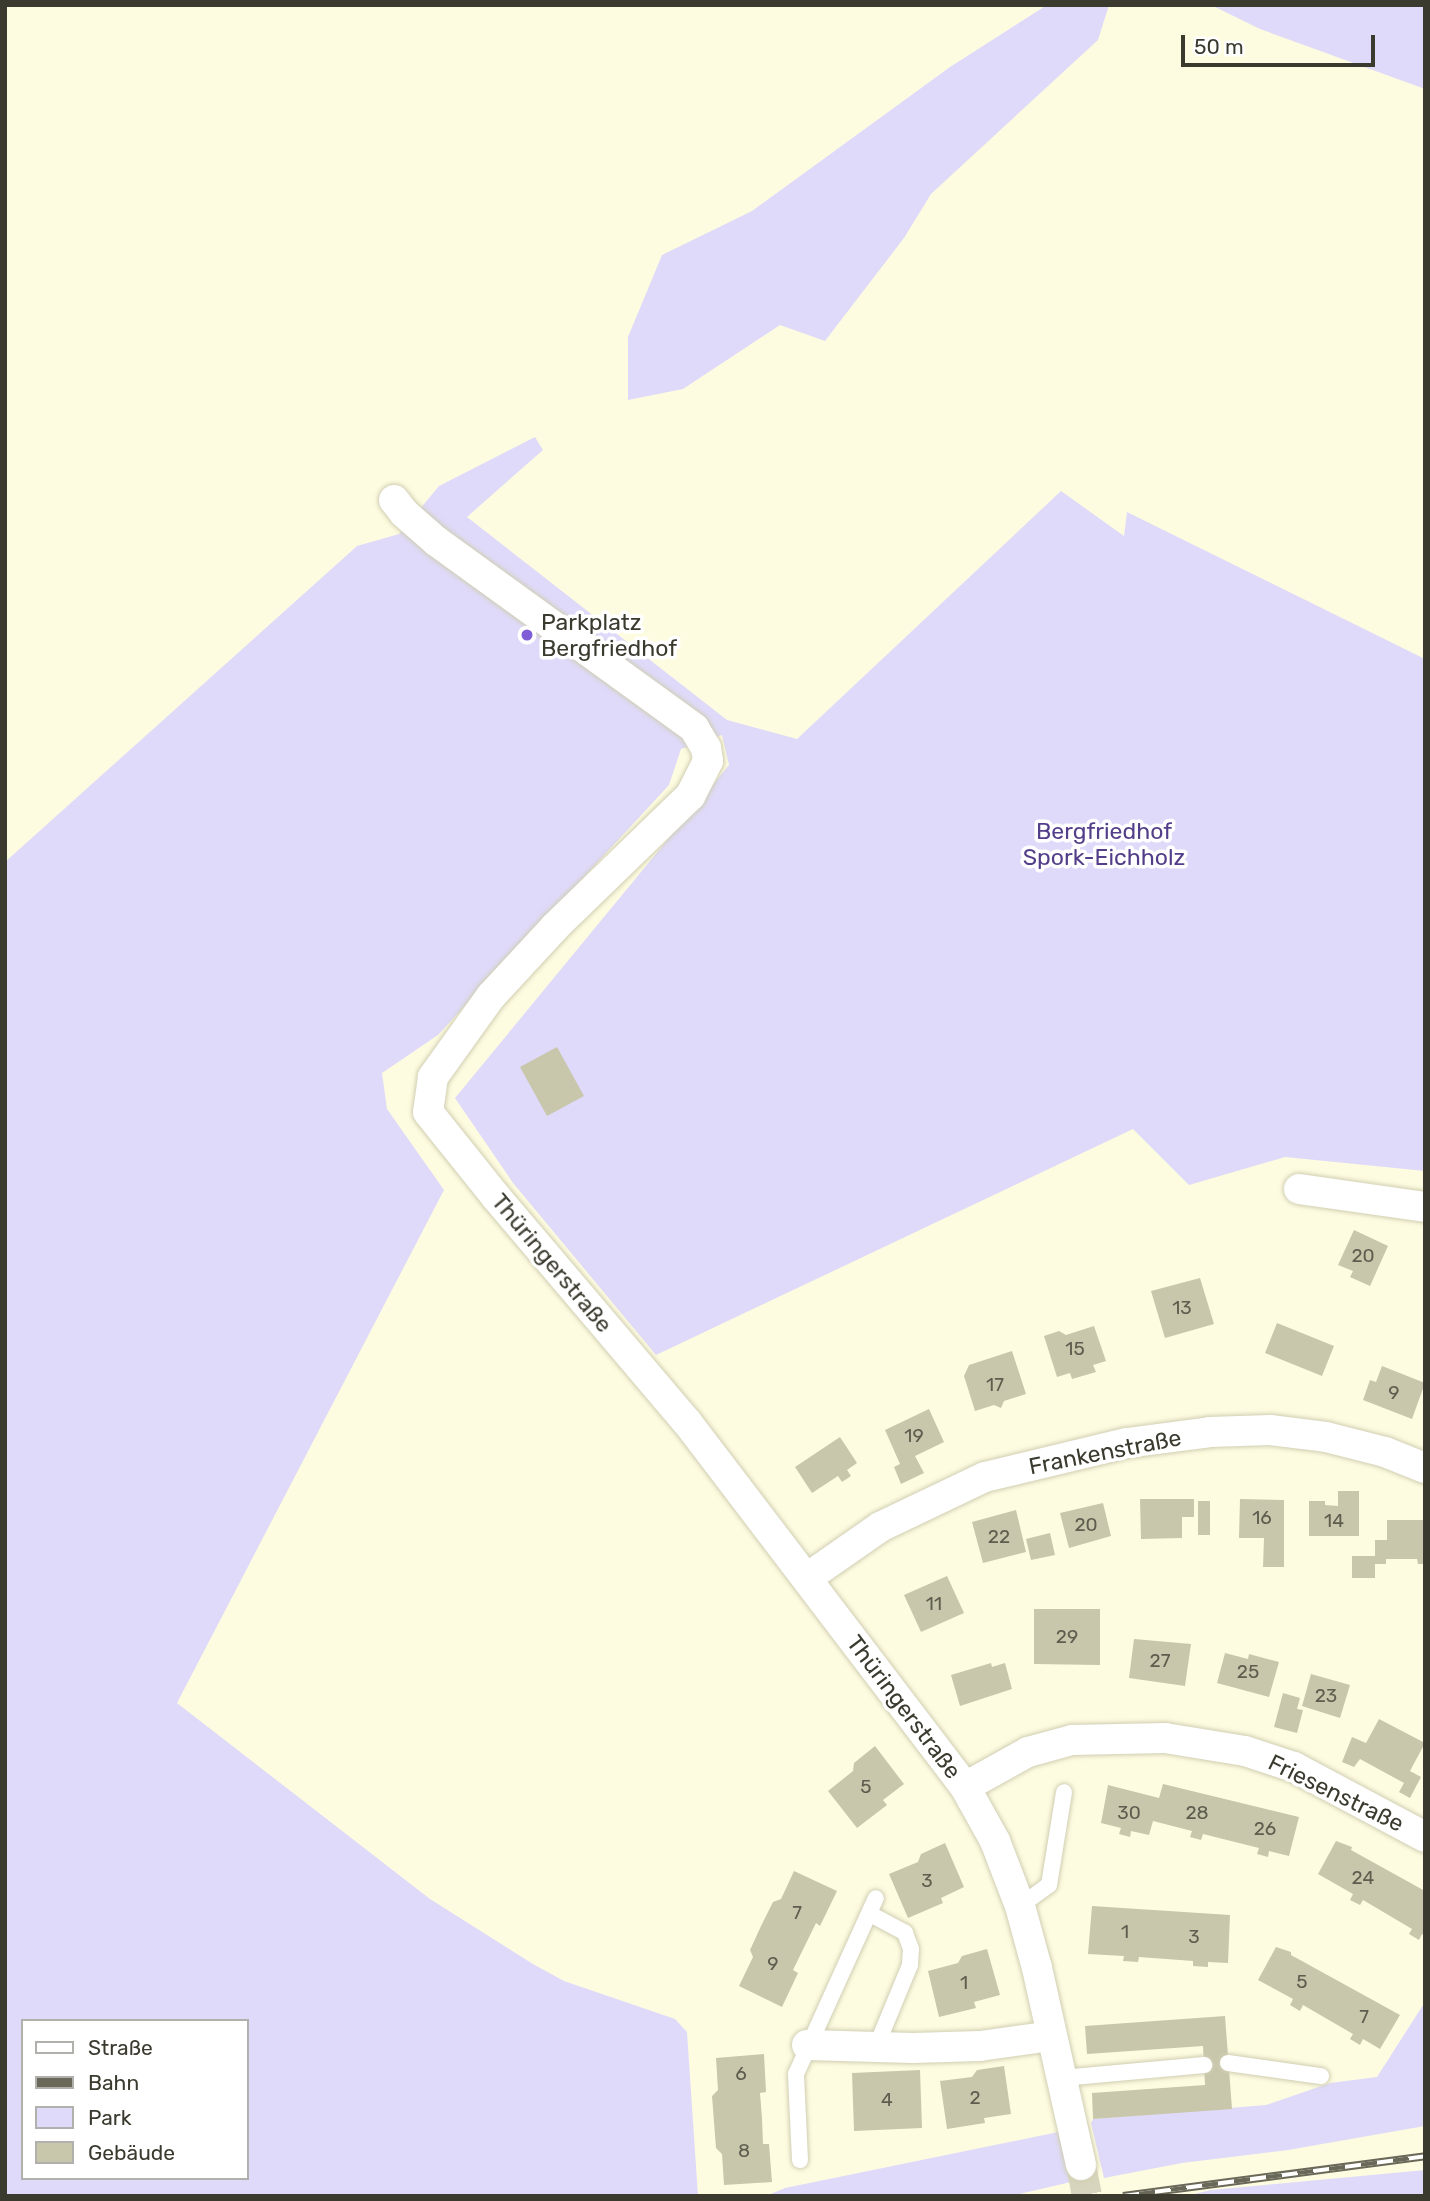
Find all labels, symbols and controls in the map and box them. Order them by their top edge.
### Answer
scale bar [1185,21,1379,65]
text: 50 m [1194,34,1244,59]
place label: Parkplatz Bergfriedhof [541,608,677,662]
marker: Parkplatz Bergfriedhof [519,627,535,643]
park label: Bergfriedhof Spork-Eichholz [1023,817,1185,871]
street label: Thüringerstraße [486,1188,618,1338]
house number: 20 [1351,1245,1375,1267]
house number: 13 [1172,1297,1192,1319]
house number: 15 [1065,1338,1085,1360]
house number: 17 [986,1374,1004,1396]
house number: 9 [1388,1382,1400,1404]
street label: Frankenstraße [1026,1424,1184,1480]
house number: 19 [904,1425,924,1447]
house number: 16 [1252,1507,1272,1529]
house number: 14 [1324,1510,1344,1532]
house number: 20 [1074,1514,1098,1536]
house number: 22 [988,1526,1010,1548]
house number: 11 [926,1593,942,1615]
house number: 29 [1056,1626,1078,1648]
street label: Thüringerstraße [841,1630,967,1784]
house number: 27 [1150,1650,1170,1672]
house number: 25 [1237,1661,1259,1683]
house number: 23 [1315,1685,1337,1707]
street label: Friesenstraße [1264,1748,1408,1838]
house number: 5 [860,1776,872,1798]
house number: 30 [1117,1802,1141,1824]
house number: 28 [1185,1802,1209,1824]
house number: 26 [1254,1818,1276,1840]
house number: 24 [1352,1867,1374,1889]
house number: 3 [921,1870,933,1892]
house number: 7 [792,1902,802,1924]
house number: 1 [1121,1921,1129,1943]
house number: 3 [1188,1926,1200,1948]
house number: 9 [767,1953,779,1975]
house number: 5 [1296,1971,1308,1993]
house number: 1 [960,1972,968,1994]
house number: 7 [1359,2006,1369,2028]
legend [21,2019,248,2180]
text: Straße [88,2035,153,2060]
house number: 6 [735,2063,747,2085]
text: Bahn [88,2070,139,2095]
house number: 2 [969,2087,981,2109]
house number: 4 [881,2089,893,2111]
text: Park [88,2105,132,2130]
text: Gebäude [88,2140,175,2165]
house number: 8 [738,2140,750,2162]

